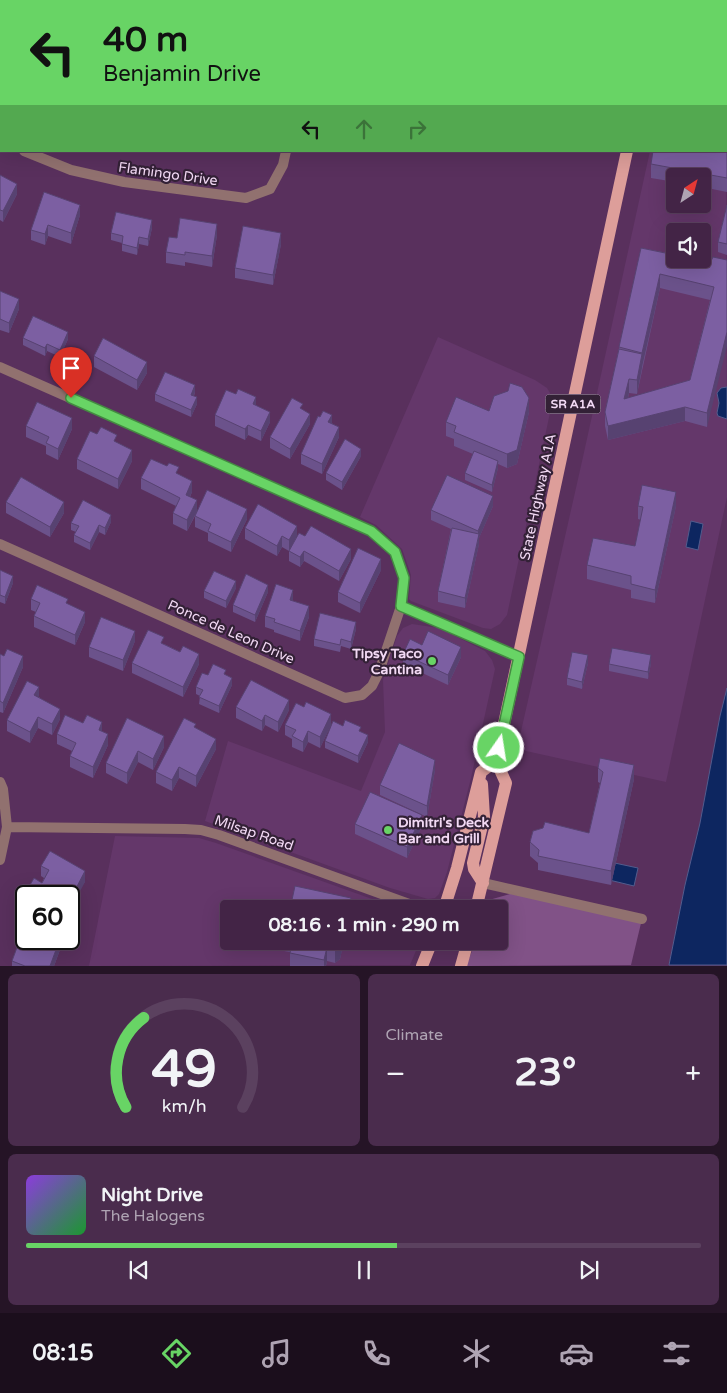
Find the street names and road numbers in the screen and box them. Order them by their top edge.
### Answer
street label: Flamingo Drive [117,159,219,189]
road number: SR A1A [546,394,600,414]
street label: State Highway A1A [516,432,560,562]
street label: Ponce de Leon Drive [165,596,297,668]
street label: Milsap Road [212,812,296,854]

